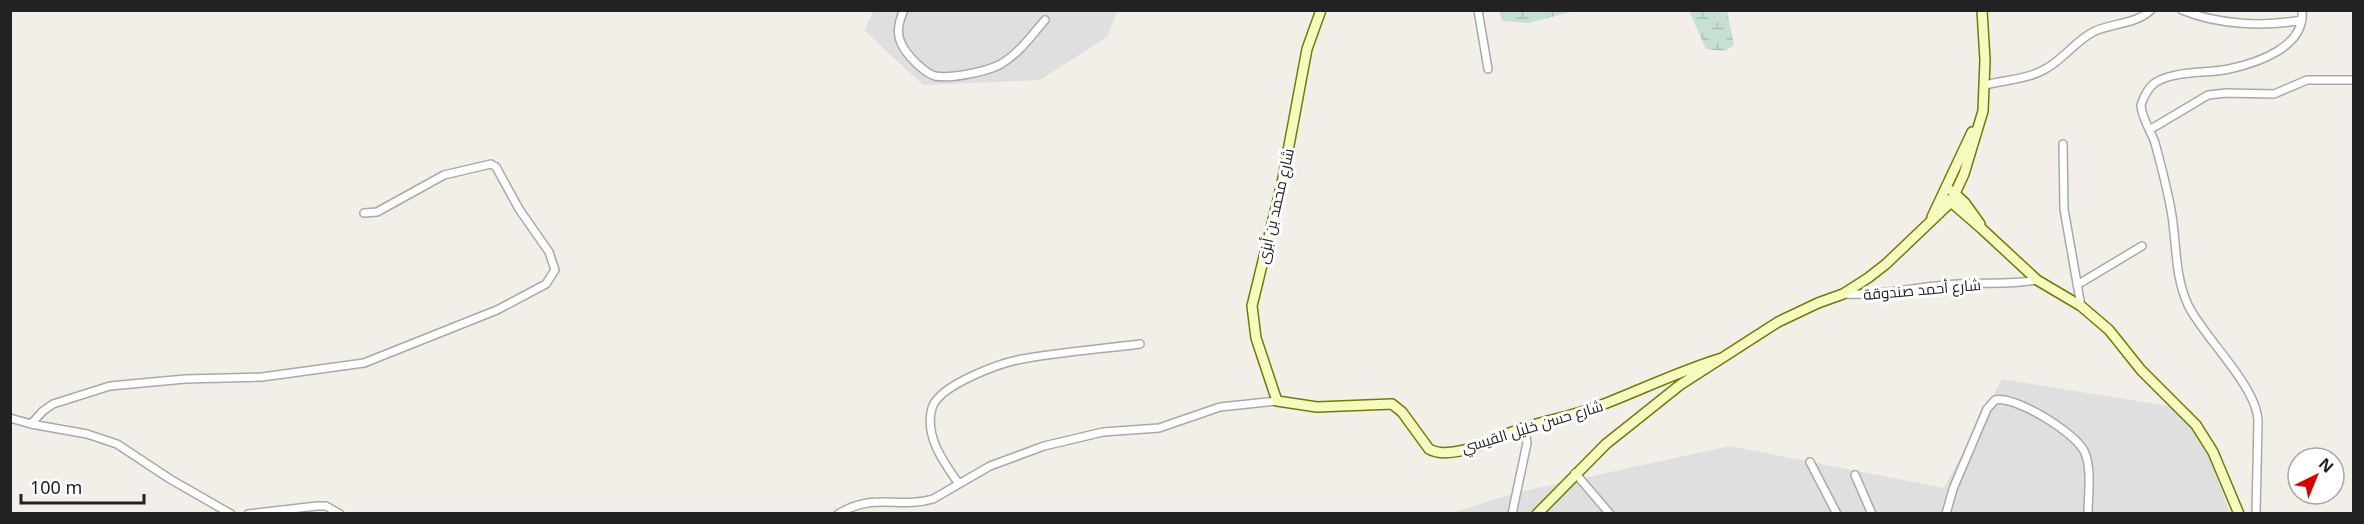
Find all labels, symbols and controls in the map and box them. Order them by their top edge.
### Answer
street label: شارع محمد بن أبزى [1252,146,1300,266]
street label: شارع أحمد صندوقة [1862,274,1982,306]
street label: شارع حسن خليل القيسي [1459,395,1606,460]
north arrow [2286,446,2346,506]
text: N [2314,453,2338,478]
scale bar [21,467,144,505]
text: 100 m [30,475,82,499]

